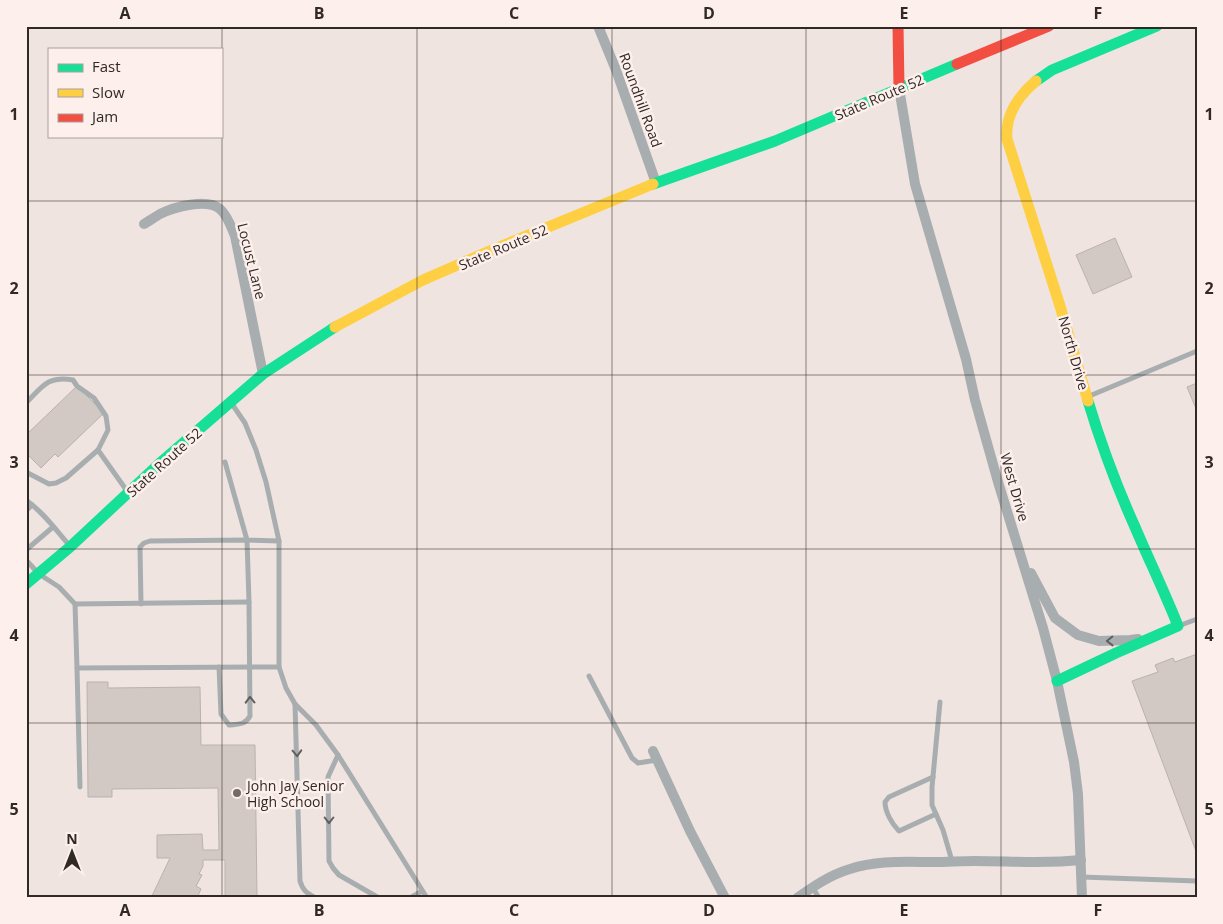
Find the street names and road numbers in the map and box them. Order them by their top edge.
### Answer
street label: Roundhill Road [615,50,667,150]
street label: State Route 52 [832,70,926,124]
street label: State Route 52 [456,220,550,274]
street label: Locust Lane [233,221,271,301]
street label: North Drive [1054,314,1094,392]
street label: State Route 52 [122,423,206,501]
street label: West Drive [996,451,1034,524]

